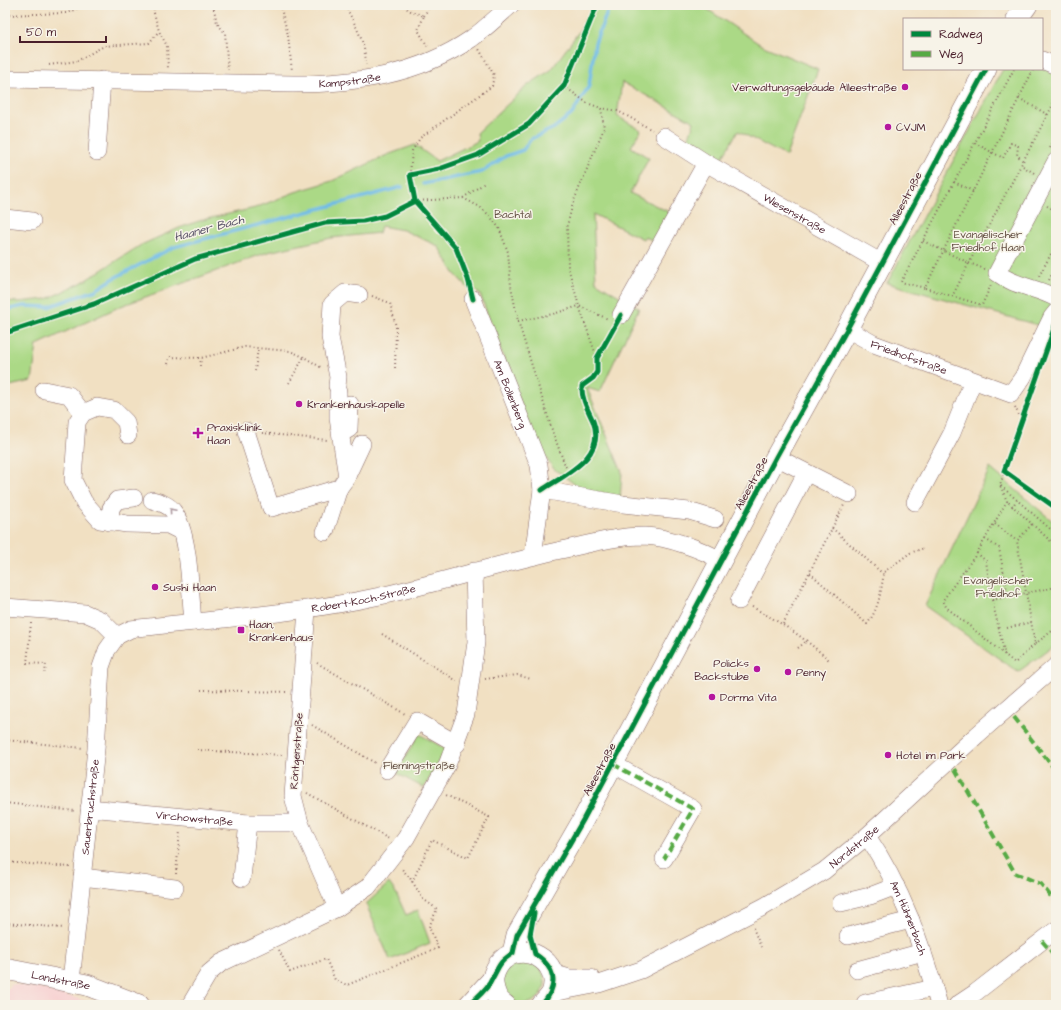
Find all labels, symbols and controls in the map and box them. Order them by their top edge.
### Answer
scale bar [20,18,106,44]
legend [903,18,1043,70]
text: 50 m [26,24,57,41]
text: Radweg [939,26,982,44]
text: Weg [939,46,963,64]
street label: Kampstraße [318,69,382,91]
place label: Verwaltungsgebäude Alleestraße [732,80,897,96]
marker: Verwaltungsgebäude Alleestraße [900,82,910,92]
place label: CVJM [896,120,926,135]
marker: CVJM [883,122,893,132]
street label: Alleestraße [885,169,926,227]
street label: Wiesenstraße [760,190,829,238]
park label: Bachtal [494,207,532,222]
water label: Haaner Bach [172,211,247,246]
park label: Evangelischer Friedhof Haan [952,227,1025,255]
street label: Friedhofstraße [868,336,949,378]
street label: Am Bollenberg [490,357,531,431]
place label: Krankenhauskapelle [307,397,405,412]
marker: Krankenhauskapelle [294,399,304,409]
place label: Praxisklinik Haan [207,420,262,448]
marker: Praxisklinik Haan [192,427,204,439]
street label: Alleestraße [731,454,772,512]
one-way arrow [169,508,176,516]
park label: Evangelischer Friedhof [964,573,1032,601]
place label: Sushi Haan [163,580,217,595]
street label: Robert-Koch-Straße [310,581,417,616]
marker: Sushi Haan [150,582,160,592]
place label: Haan, Krankenhaus [249,617,314,645]
marker: Haan, Krankenhaus [236,625,246,635]
place label: Policks Backstube [694,656,749,684]
marker: Policks Backstube [752,664,762,674]
place label: Penny [796,665,826,681]
marker: Penny [783,667,793,677]
place label: Dorma Vita [720,690,777,705]
marker: Dorma Vita [707,692,717,702]
street label: Röntgenstraße [286,712,308,790]
street label: Alleestraße [579,740,620,798]
place label: Hotel im Park [896,748,966,763]
marker: Hotel im Park [883,750,893,760]
street label: Sauerbruchstraße [78,758,103,856]
park label: Flemingstraße [383,758,455,774]
street label: Virchowstraße [155,807,234,830]
street label: Nordstraße [826,822,882,872]
street label: Am Hühnerbach [886,878,930,958]
street label: Landstraße [30,967,93,994]

